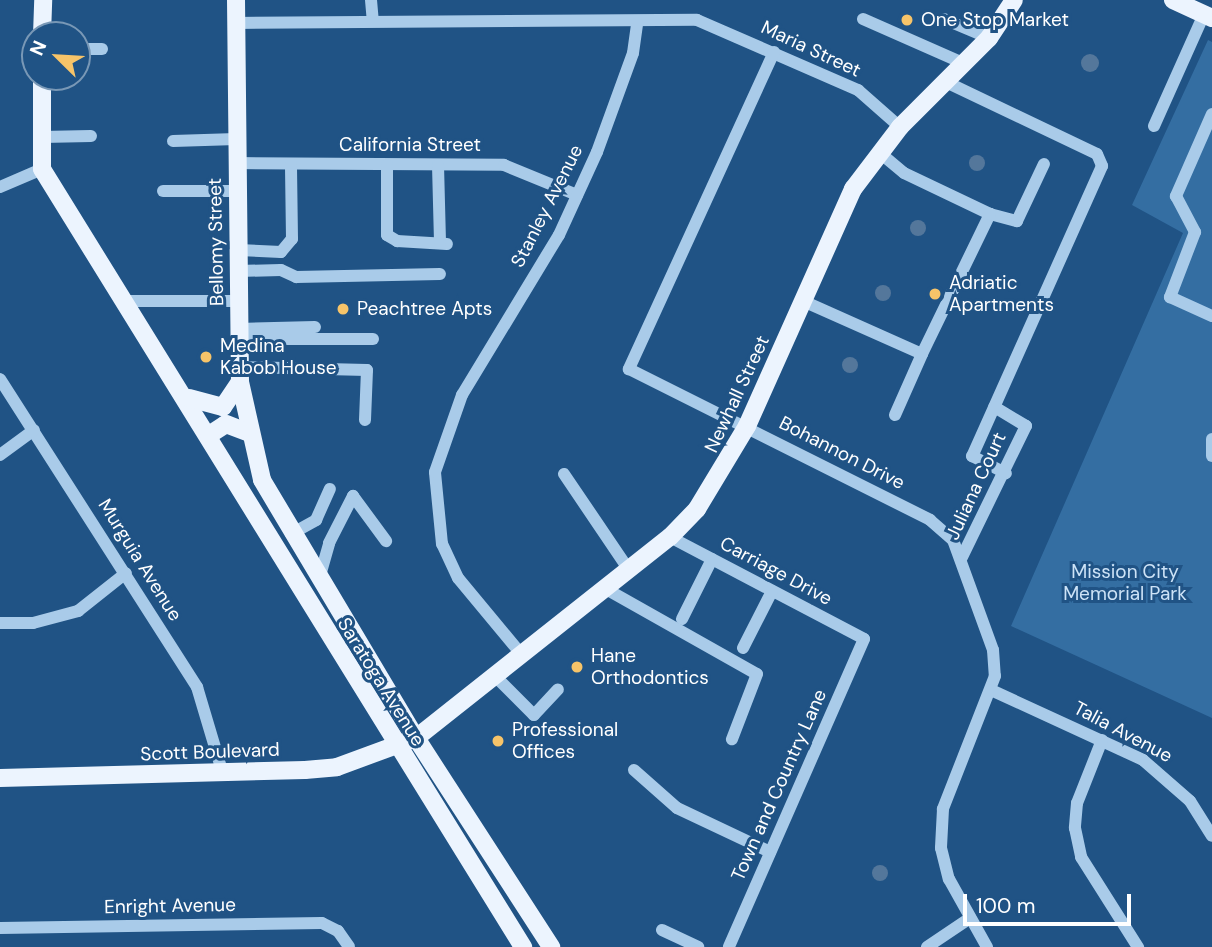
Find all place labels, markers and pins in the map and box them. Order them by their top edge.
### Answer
place label: One Stop Market [921,9,1069,31]
marker: One Stop Market [899,12,915,28]
place label: Adriatic Apartments [949,272,1054,316]
marker: Adriatic Apartments [927,286,943,302]
place label: Peachtree Apts [357,298,492,320]
marker: Peachtree Apts [335,301,351,317]
place label: Medina Kabob House [220,335,337,379]
marker: Medina Kabob House [198,349,214,365]
place label: Hane Orthodontics [591,645,709,689]
marker: Hane Orthodontics [569,659,585,675]
place label: Professional Offices [512,719,618,763]
marker: Professional Offices [490,733,506,749]

